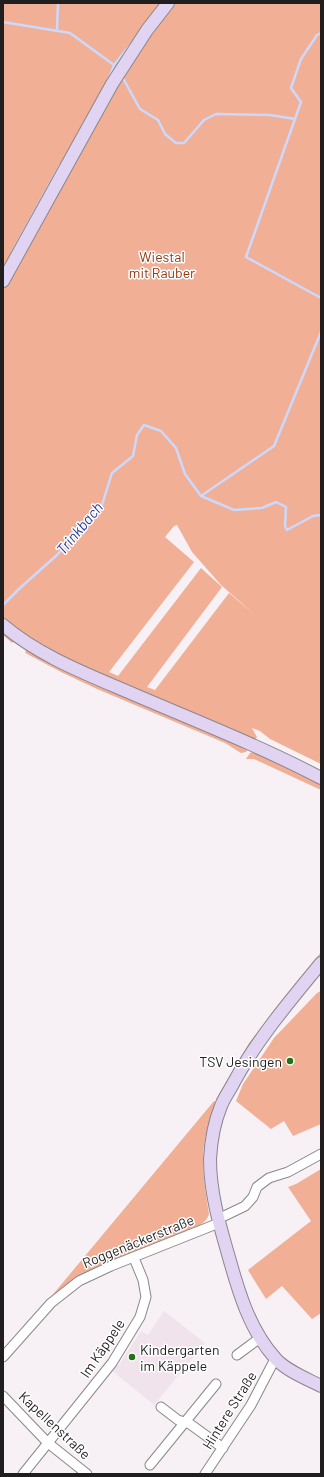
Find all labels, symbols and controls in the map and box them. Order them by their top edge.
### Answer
park label: Wiestal mit Rauber [129,248,195,281]
water label: Trinkbach [52,498,106,558]
place label: TSV Jesingen [199,1053,282,1070]
marker: TSV Jesingen [285,1056,295,1066]
street label: Roggenäckerstraße [80,1211,196,1271]
street label: Im Käppele [76,1315,128,1381]
place label: Kindergarten im Käppele [140,1341,219,1374]
marker: Kindergarten im Käppele [127,1352,137,1362]
street label: Hintere Straße [198,1368,260,1452]
street label: Kapellenstraße [16,1388,94,1462]

